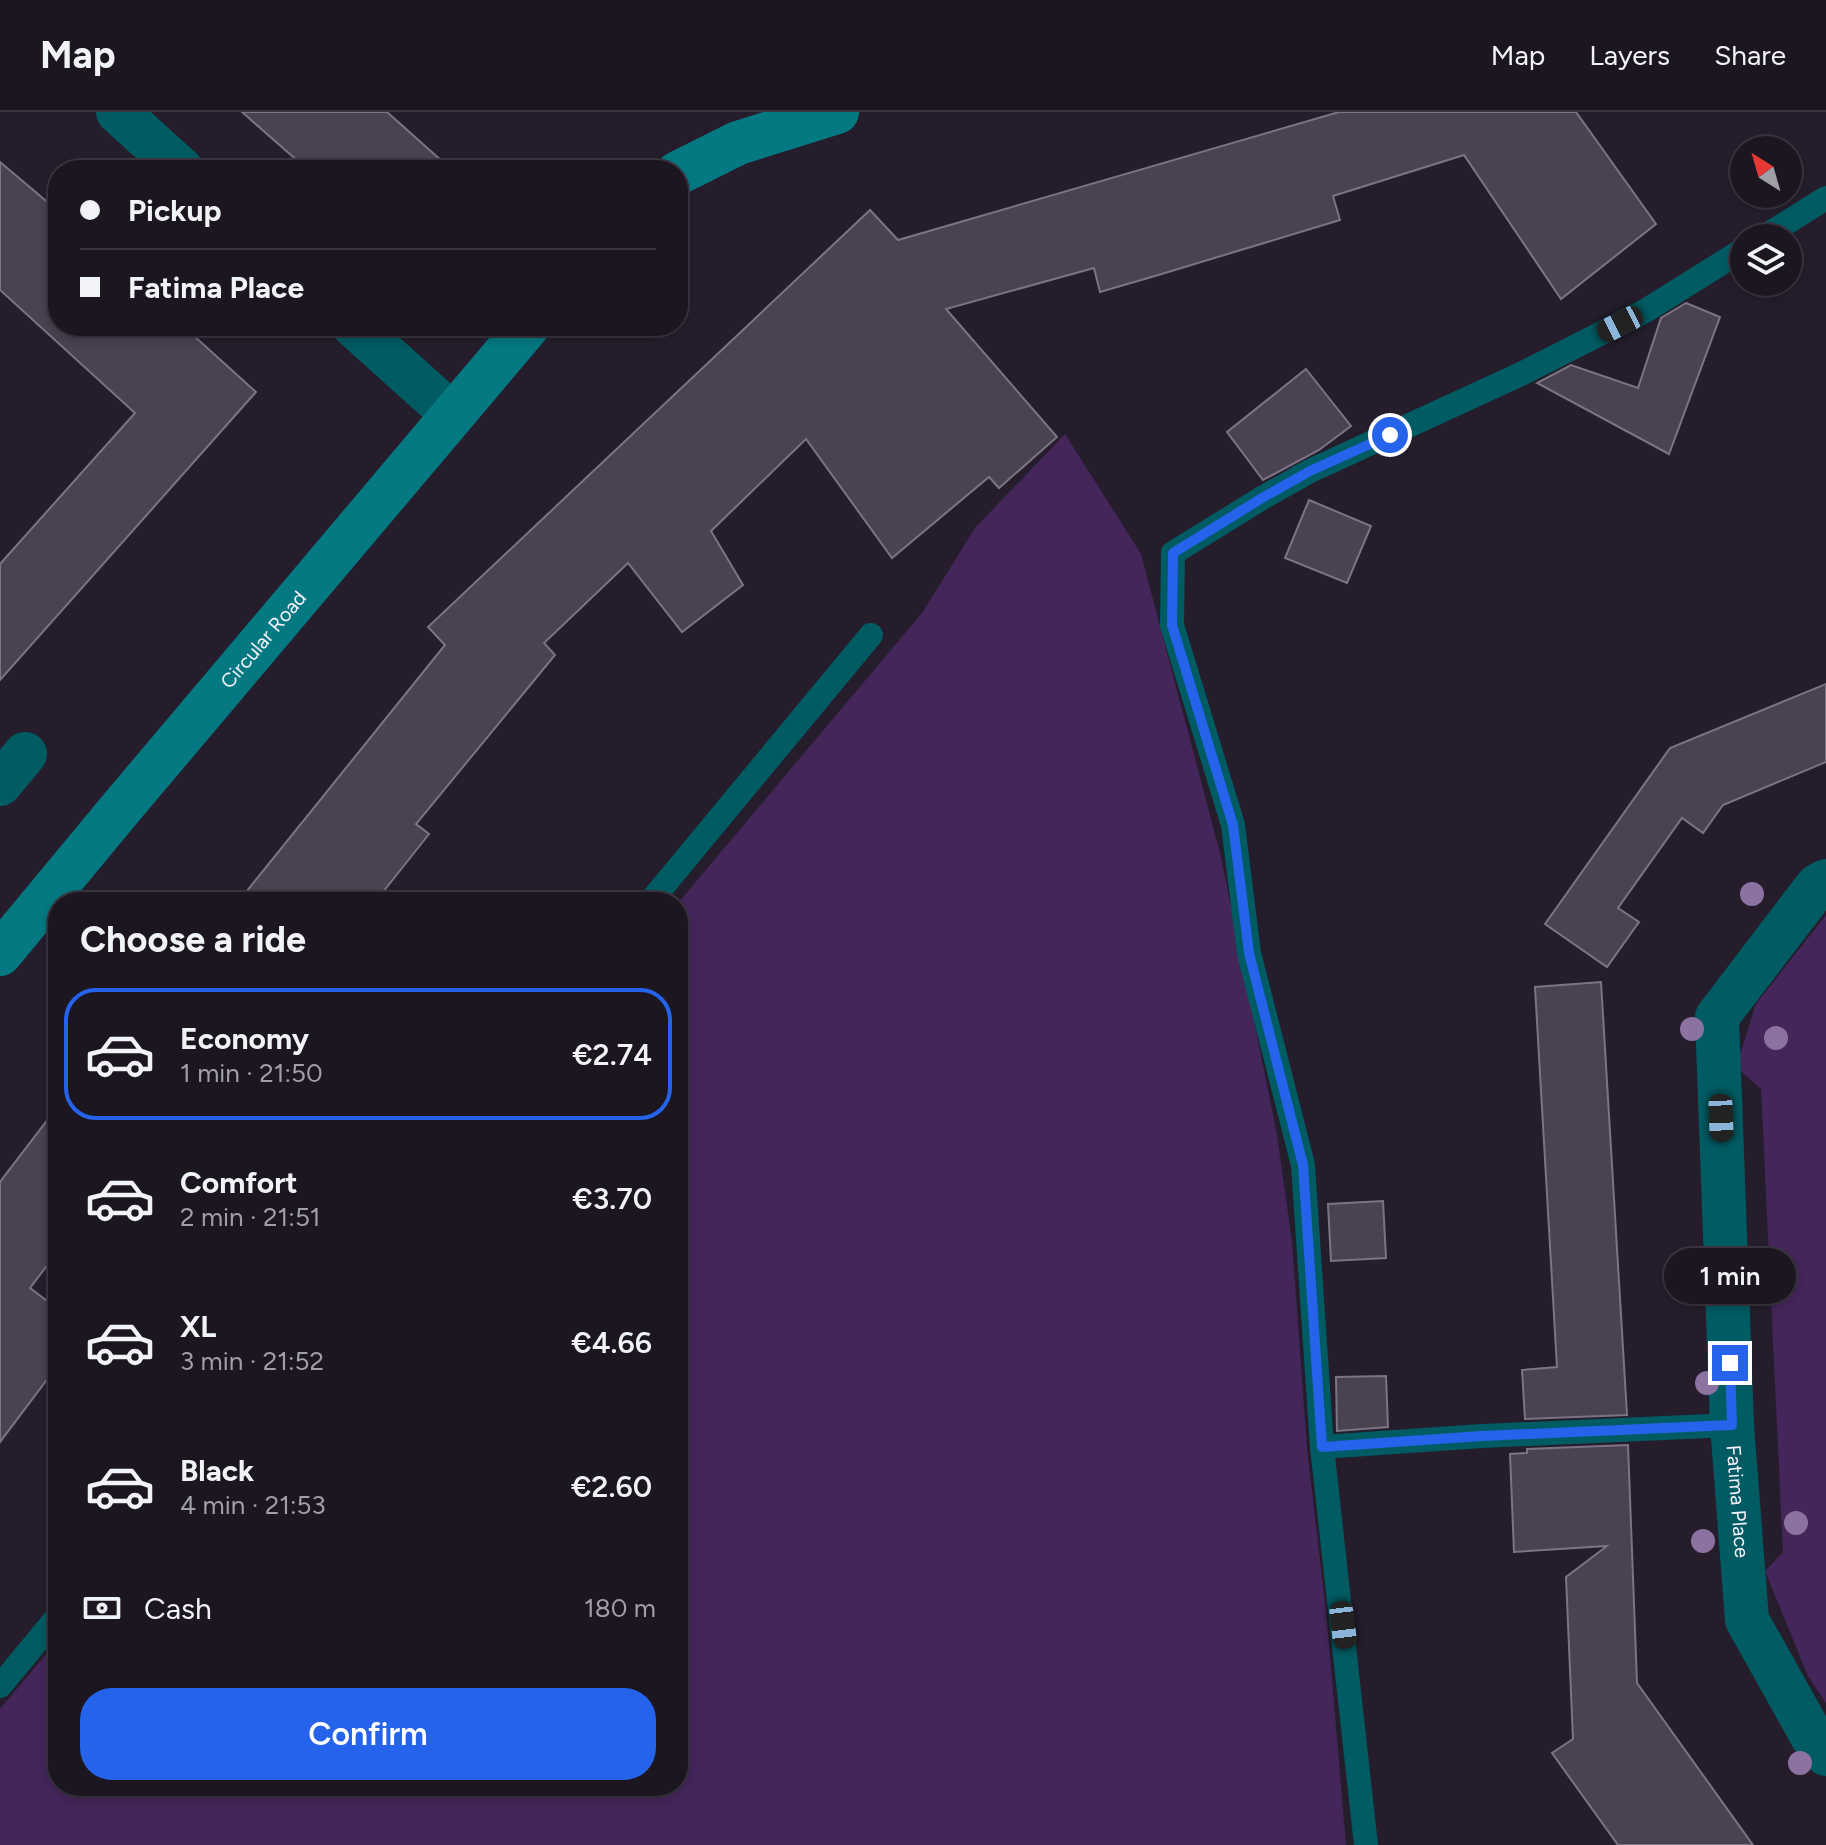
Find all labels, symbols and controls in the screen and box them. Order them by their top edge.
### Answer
text: Map [40,32,116,78]
text: Map [1491,38,1545,72]
text: Layers [1589,38,1670,72]
text: Share [1714,38,1786,72]
north arrow [1730,136,1802,208]
map controls [1730,136,1802,296]
text: Pickup [128,192,222,229]
button: layers [1730,224,1802,296]
text: Fatima Place [128,269,304,306]
car [1593,302,1647,346]
route start [1372,417,1408,453]
street label: Circular Road [215,586,311,693]
text: Choose a ride [80,918,306,961]
icon: car [84,1018,156,1090]
text: Economy [180,1020,309,1057]
text: €2.74 [572,1036,652,1073]
text: 1 min · 21:50 [180,1057,323,1089]
car [1708,1094,1734,1142]
icon: car [84,1162,156,1234]
text: Comfort [180,1164,298,1201]
text: €3.70 [572,1180,652,1217]
text: 2 min · 21:51 [180,1201,321,1233]
callout: 1 min [1664,1247,1796,1303]
text: 1 min [1700,1260,1760,1292]
icon: car [84,1306,156,1378]
text: XL [180,1308,216,1345]
text: €4.66 [571,1324,652,1361]
text: 3 min · 21:52 [180,1345,324,1377]
route end [1712,1345,1748,1381]
street label: Fatima Place [1722,1444,1754,1559]
icon: car [84,1450,156,1522]
text: Black [180,1452,254,1489]
text: €2.60 [571,1468,652,1505]
text: 4 min · 21:53 [180,1489,326,1521]
icon: cash [80,1586,124,1630]
text: Cash [144,1590,212,1627]
text: 180 m [584,1592,656,1624]
car [1328,1600,1358,1650]
button: Confirm [80,1688,656,1780]

